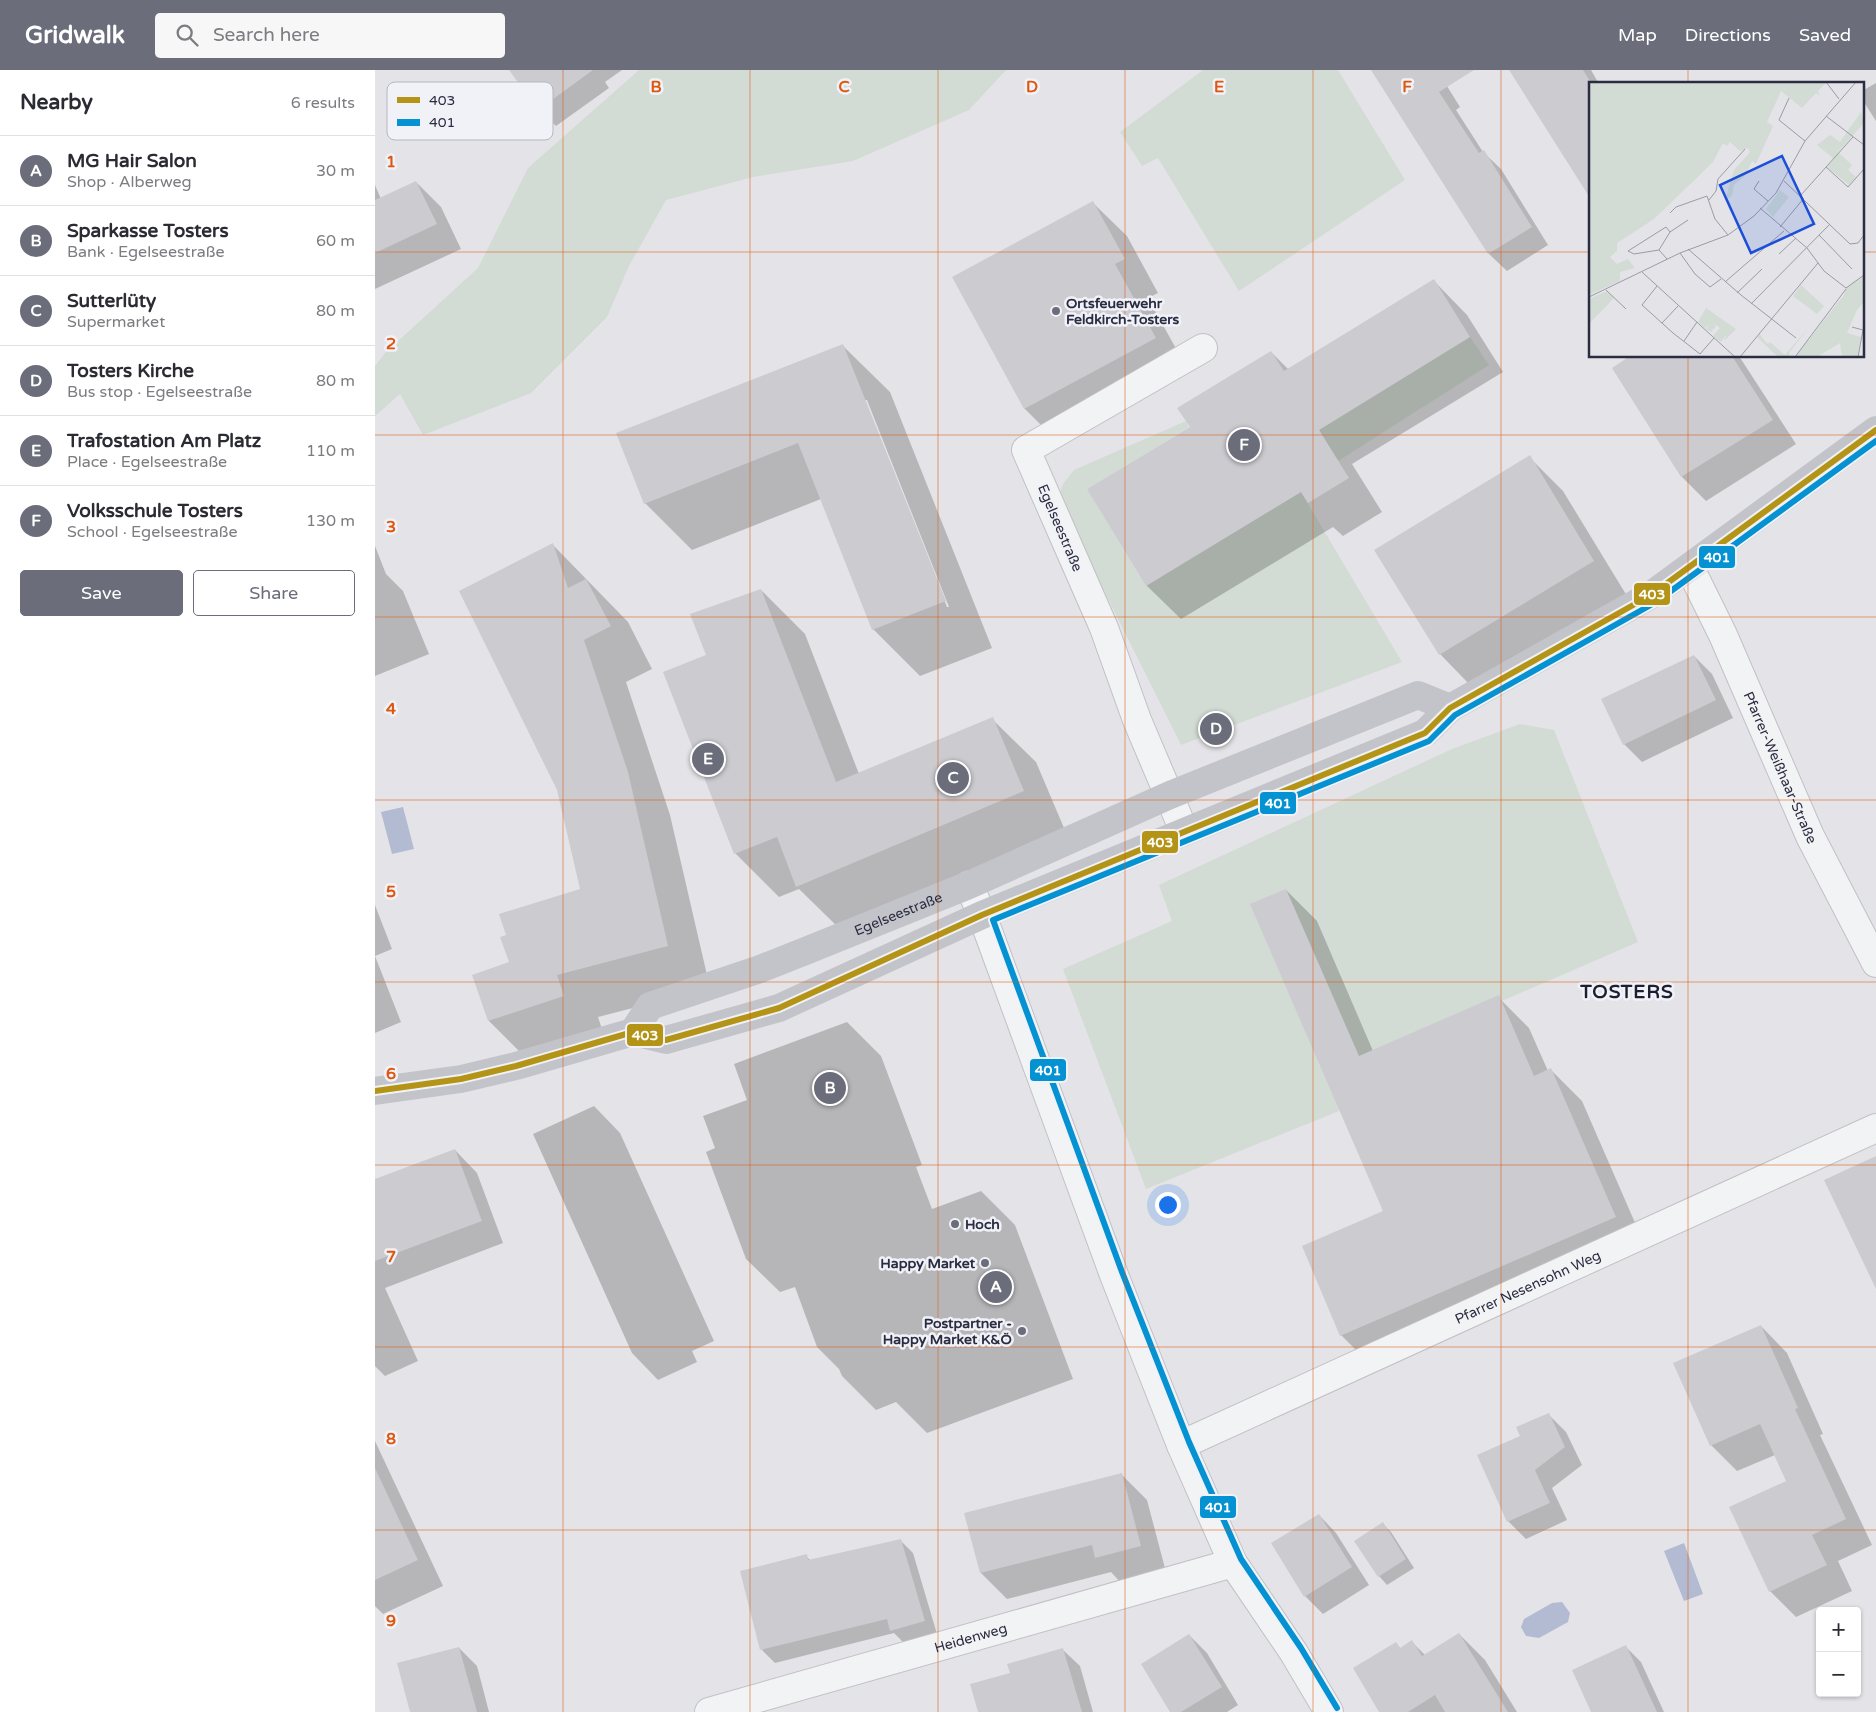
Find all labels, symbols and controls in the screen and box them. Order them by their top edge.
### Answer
search box [155,13,505,58]
text: Gridwalk [25,21,125,50]
icon: search [173,21,201,49]
text: Search here [213,24,320,46]
text: Map [1618,24,1657,46]
text: Directions [1685,24,1771,46]
text: Saved [1799,24,1851,46]
text: B [650,77,662,97]
text: C [838,77,850,97]
text: D [1026,77,1038,97]
text: E [1214,77,1224,97]
text: F [1402,77,1412,97]
legend [387,82,553,140]
inset map [1589,82,1863,358]
text: Nearby [20,90,93,115]
text: 403 [429,92,455,109]
text: 6 results [291,93,355,113]
text: 401 [429,114,455,131]
text: MG Hair Salon [67,150,197,172]
text: 1 [386,152,396,172]
text: A [30,161,42,181]
text: 30 m [316,161,355,181]
text: Shop · Alberweg [67,172,192,192]
text: Sparkasse Tosters [67,220,229,242]
text: B [30,231,42,251]
text: 60 m [316,231,355,251]
text: Bank · Egelseestraße [67,242,225,262]
text: Sutterlüty [67,290,156,312]
place label: Ortsfeuerwehr Feldkirch-Tosters [1066,295,1180,328]
text: C [30,301,42,321]
text: 80 m [316,301,355,321]
marker: Ortsfeuerwehr Feldkirch-Tosters [1050,305,1062,317]
text: Supermarket [67,312,165,332]
text: 2 [386,334,396,354]
text: Tosters Kirche [67,360,194,382]
text: D [30,371,42,391]
text: 80 m [316,371,355,391]
text: Bus stop · Egelseestraße [67,382,252,402]
pin: F [1228,426,1260,464]
text: Trafostation Am Platz [67,430,261,452]
text: E [31,441,41,461]
text: 110 m [306,441,355,461]
text: Place · Egelseestraße [67,452,227,472]
street label: Egelseestraße [1034,482,1086,574]
text: Volksschule Tosters [67,500,243,522]
text: F [31,511,41,531]
text: 130 m [306,511,355,531]
text: 3 [386,517,396,537]
text: School · Egelseestraße [67,522,238,542]
line badge: 401 [1698,545,1736,569]
text: 401 [1704,549,1730,566]
button: Save [20,570,183,616]
button: Share [193,570,355,616]
line badge: 403 [1633,582,1671,606]
text: 403 [1639,586,1665,603]
street label: Pfarrer-Weißhaar-Straße [1740,689,1821,846]
text: 4 [386,699,396,719]
pin: D [1200,710,1232,748]
pin: E [692,740,724,778]
pin: C [937,759,969,797]
line badge: 401 [1259,791,1297,815]
text: 401 [1265,795,1291,812]
line badge: 403 [1141,830,1179,854]
text: 403 [1147,834,1173,851]
text: 5 [386,882,396,902]
street label: Egelseestraße [852,888,945,939]
district label: TOSTERS [1579,981,1674,1003]
line badge: 403 [626,1023,664,1047]
text: 403 [632,1027,658,1044]
line badge: 401 [1029,1058,1067,1082]
text: 401 [1035,1062,1061,1079]
text: 6 [386,1064,396,1084]
pin: B [814,1069,846,1107]
your location [1155,1192,1181,1218]
place label: Hoch [965,1216,1000,1233]
marker: Hoch [949,1218,961,1230]
street label: Pfarrer Nesensohn Weg [1452,1246,1603,1327]
text: 7 [386,1247,396,1267]
place label: Happy Market [880,1255,976,1272]
marker: Happy Market [979,1257,991,1269]
pin: A [980,1268,1012,1306]
place label: Postpartner - Happy Market K&Ö [883,1315,1012,1348]
marker: Postpartner - Happy Market K&Ö [1016,1325,1028,1337]
text: 8 [386,1429,396,1449]
line badge: 401 [1199,1495,1237,1519]
text: 401 [1205,1499,1231,1516]
map controls [1816,1607,1861,1697]
button: + [1816,1607,1861,1652]
text: 9 [386,1611,396,1631]
street label: Heidenweg [932,1619,1009,1656]
button: − [1816,1652,1861,1697]

